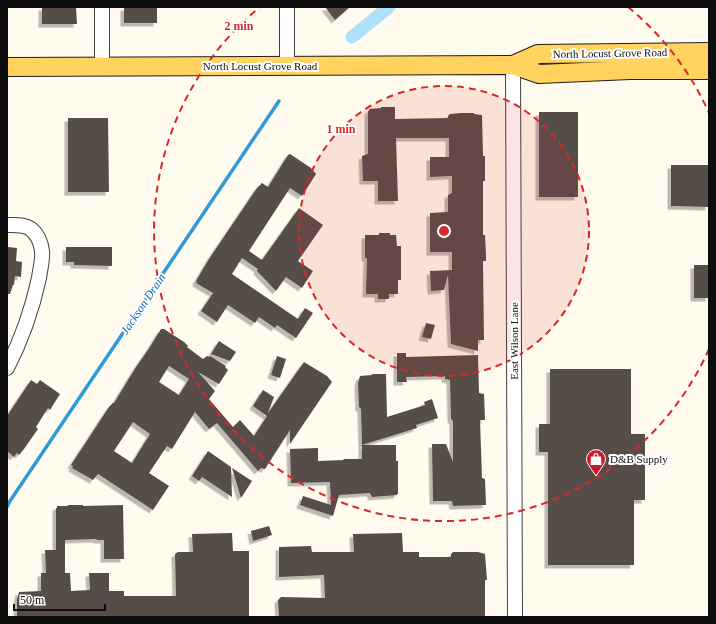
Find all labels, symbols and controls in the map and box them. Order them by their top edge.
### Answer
text: 2 min [224,19,254,33]
street label: North Locust Grove Road [553,46,668,60]
street label: North Locust Grove Road [203,60,318,72]
text: 1 min [326,122,356,136]
centre of rings [437,224,451,238]
water label: Jackson Drain [118,271,168,337]
street label: East Wilson Lane [508,302,520,380]
shop icon: D&B Supply [585,448,607,476]
place label: D&B Supply [610,453,668,465]
scale bar [14,586,105,612]
text: 50 m [20,593,45,607]

